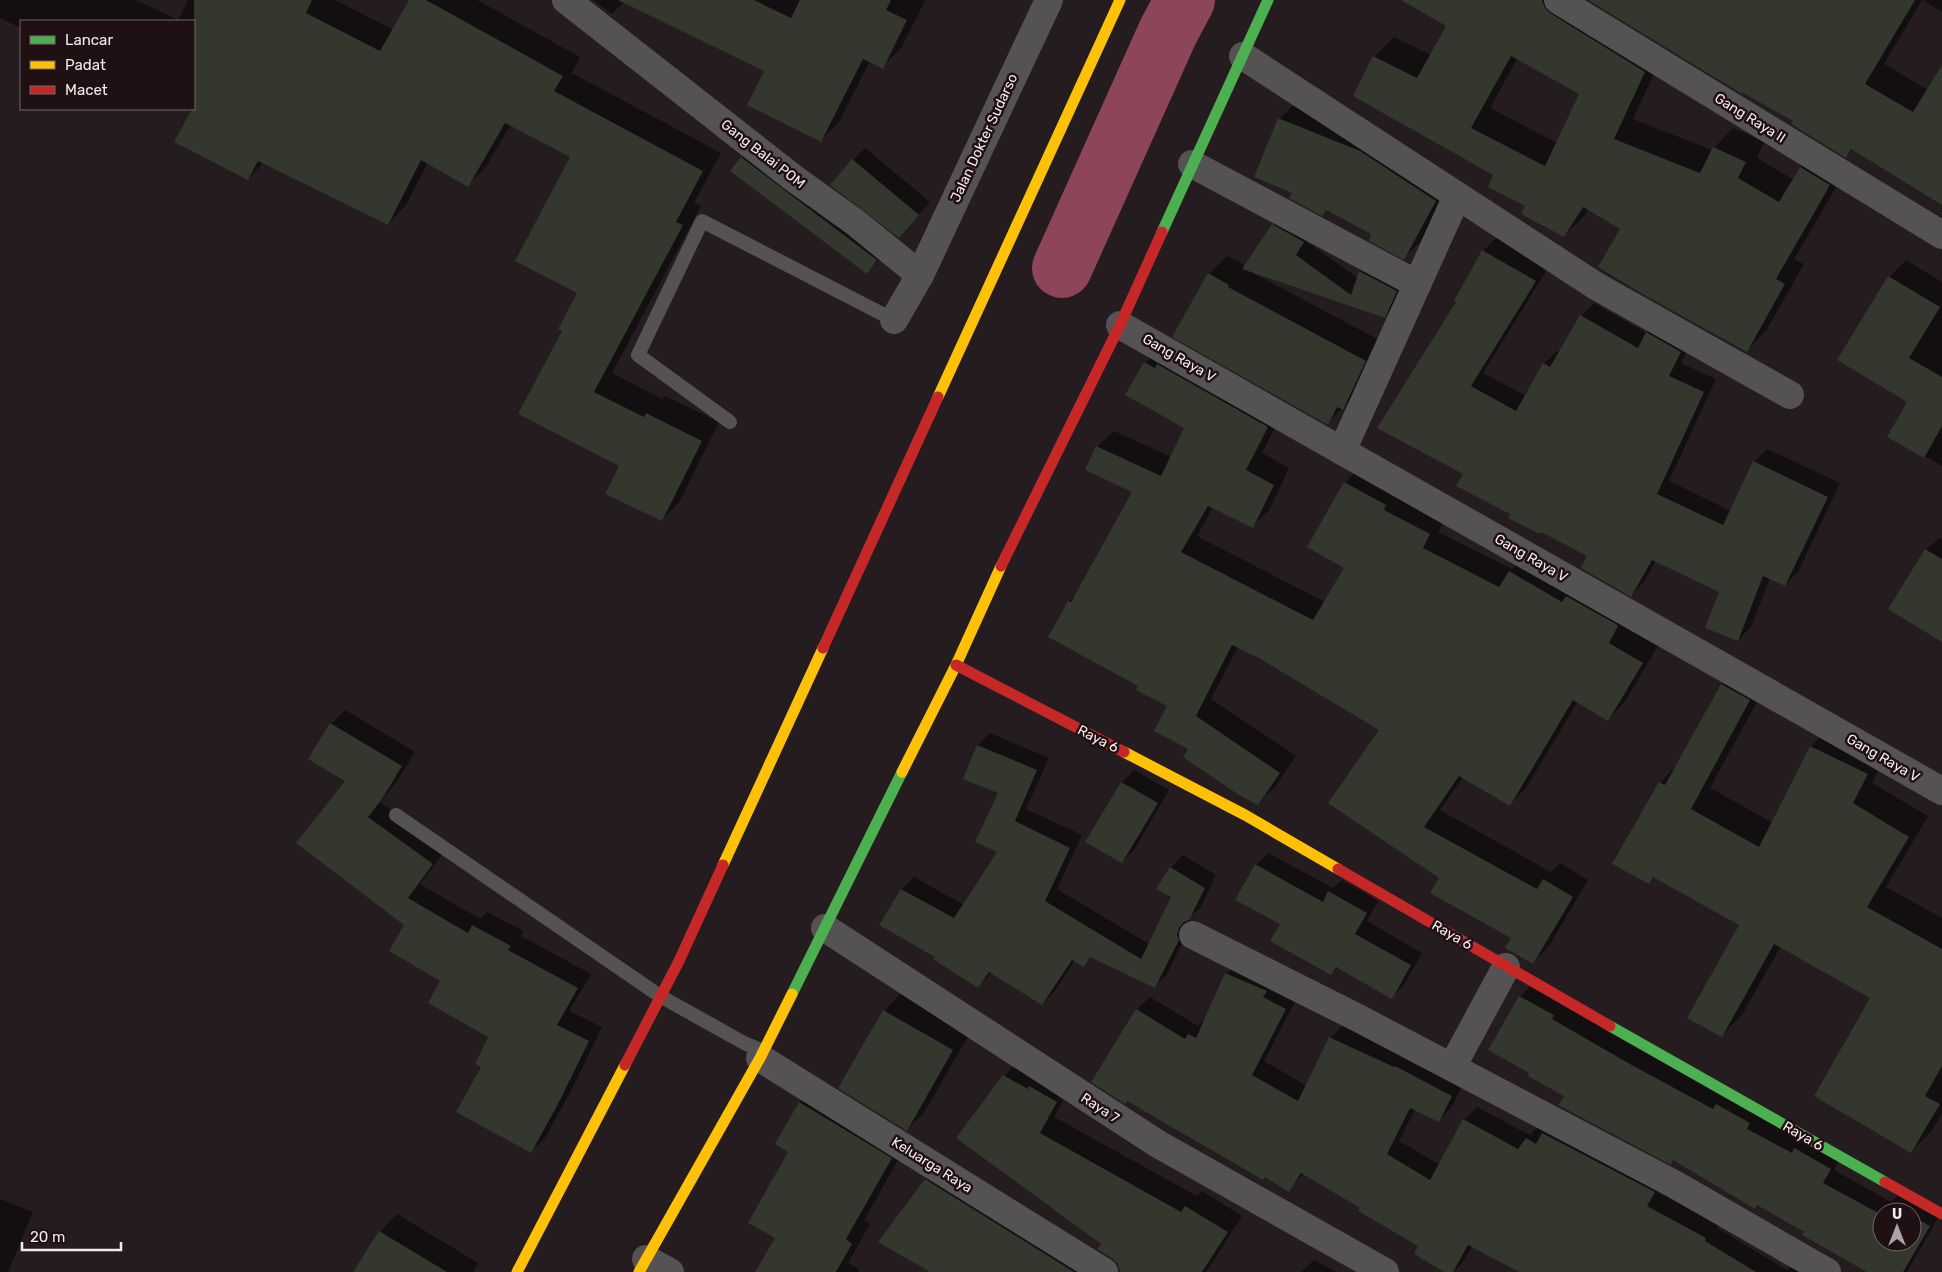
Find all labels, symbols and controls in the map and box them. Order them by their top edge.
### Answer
legend [20,20,195,110]
text: Lancar [65,31,113,49]
text: Padat [65,56,106,74]
street label: Jalan Dokter Sudarso [947,71,1021,205]
text: Macet [65,81,108,99]
street label: Gang Raya II [1711,89,1789,147]
street label: Gang Balai POM [718,116,808,192]
street label: Gang Raya V [1139,330,1219,386]
street label: Gang Raya V [1491,530,1571,586]
street label: Raya 6 [1075,721,1121,757]
street label: Gang Raya V [1843,730,1923,786]
street label: Raya 6 [1429,917,1475,953]
street label: Raya 7 [1078,1089,1122,1127]
street label: Raya 6 [1780,1118,1826,1154]
street label: Keluarga Raya [888,1133,976,1197]
north arrow [1872,1202,1922,1252]
text: U [1892,1206,1902,1223]
scale bar [22,1220,121,1252]
text: 20 m [30,1228,65,1246]

